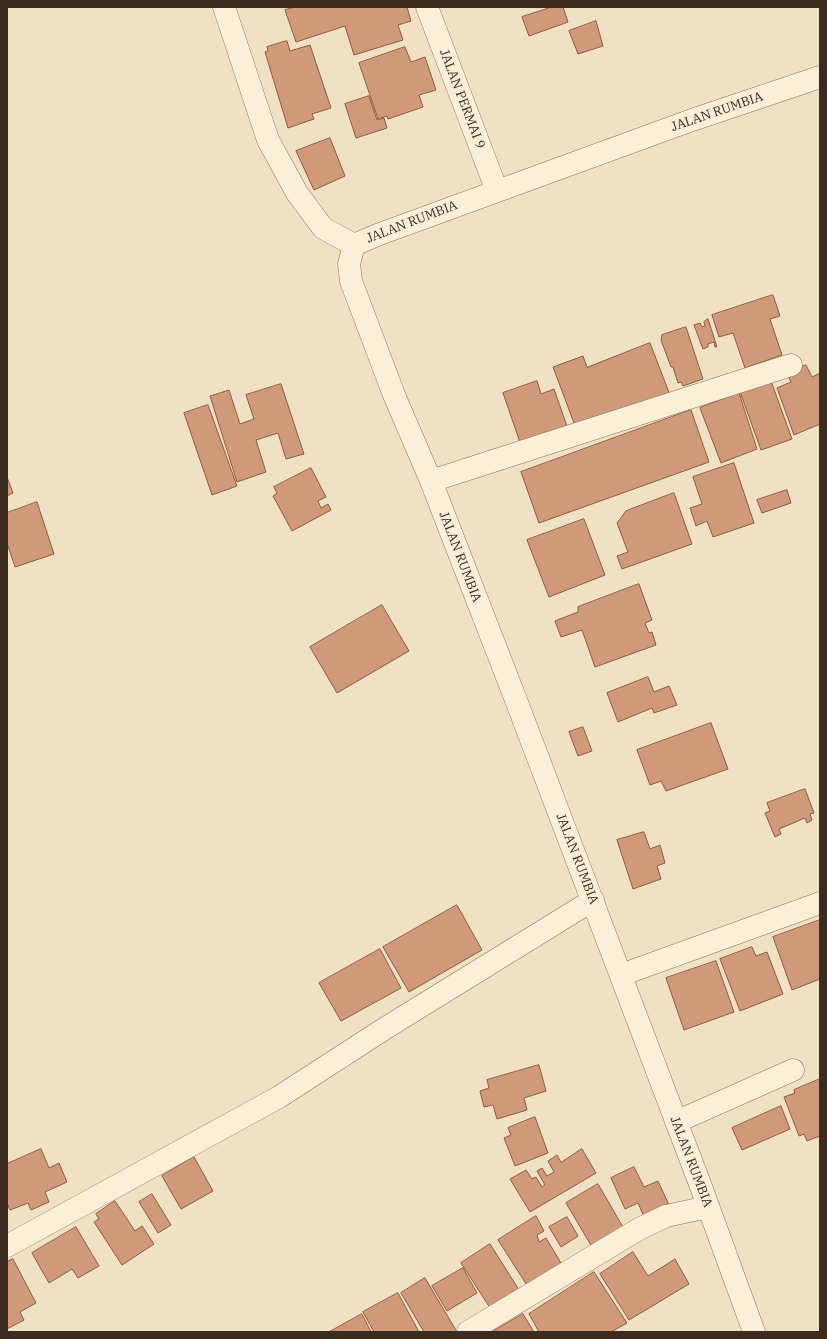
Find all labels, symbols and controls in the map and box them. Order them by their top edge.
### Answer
street label: JALAN PERMAI 9 [436,47,488,151]
street label: JALAN RUMBIA [669,89,765,135]
street label: JALAN RUMBIA [364,198,460,246]
street label: JALAN RUMBIA [436,509,484,605]
street label: JALAN RUMBIA [553,811,601,907]
street label: JALAN RUMBIA [667,1114,715,1210]

